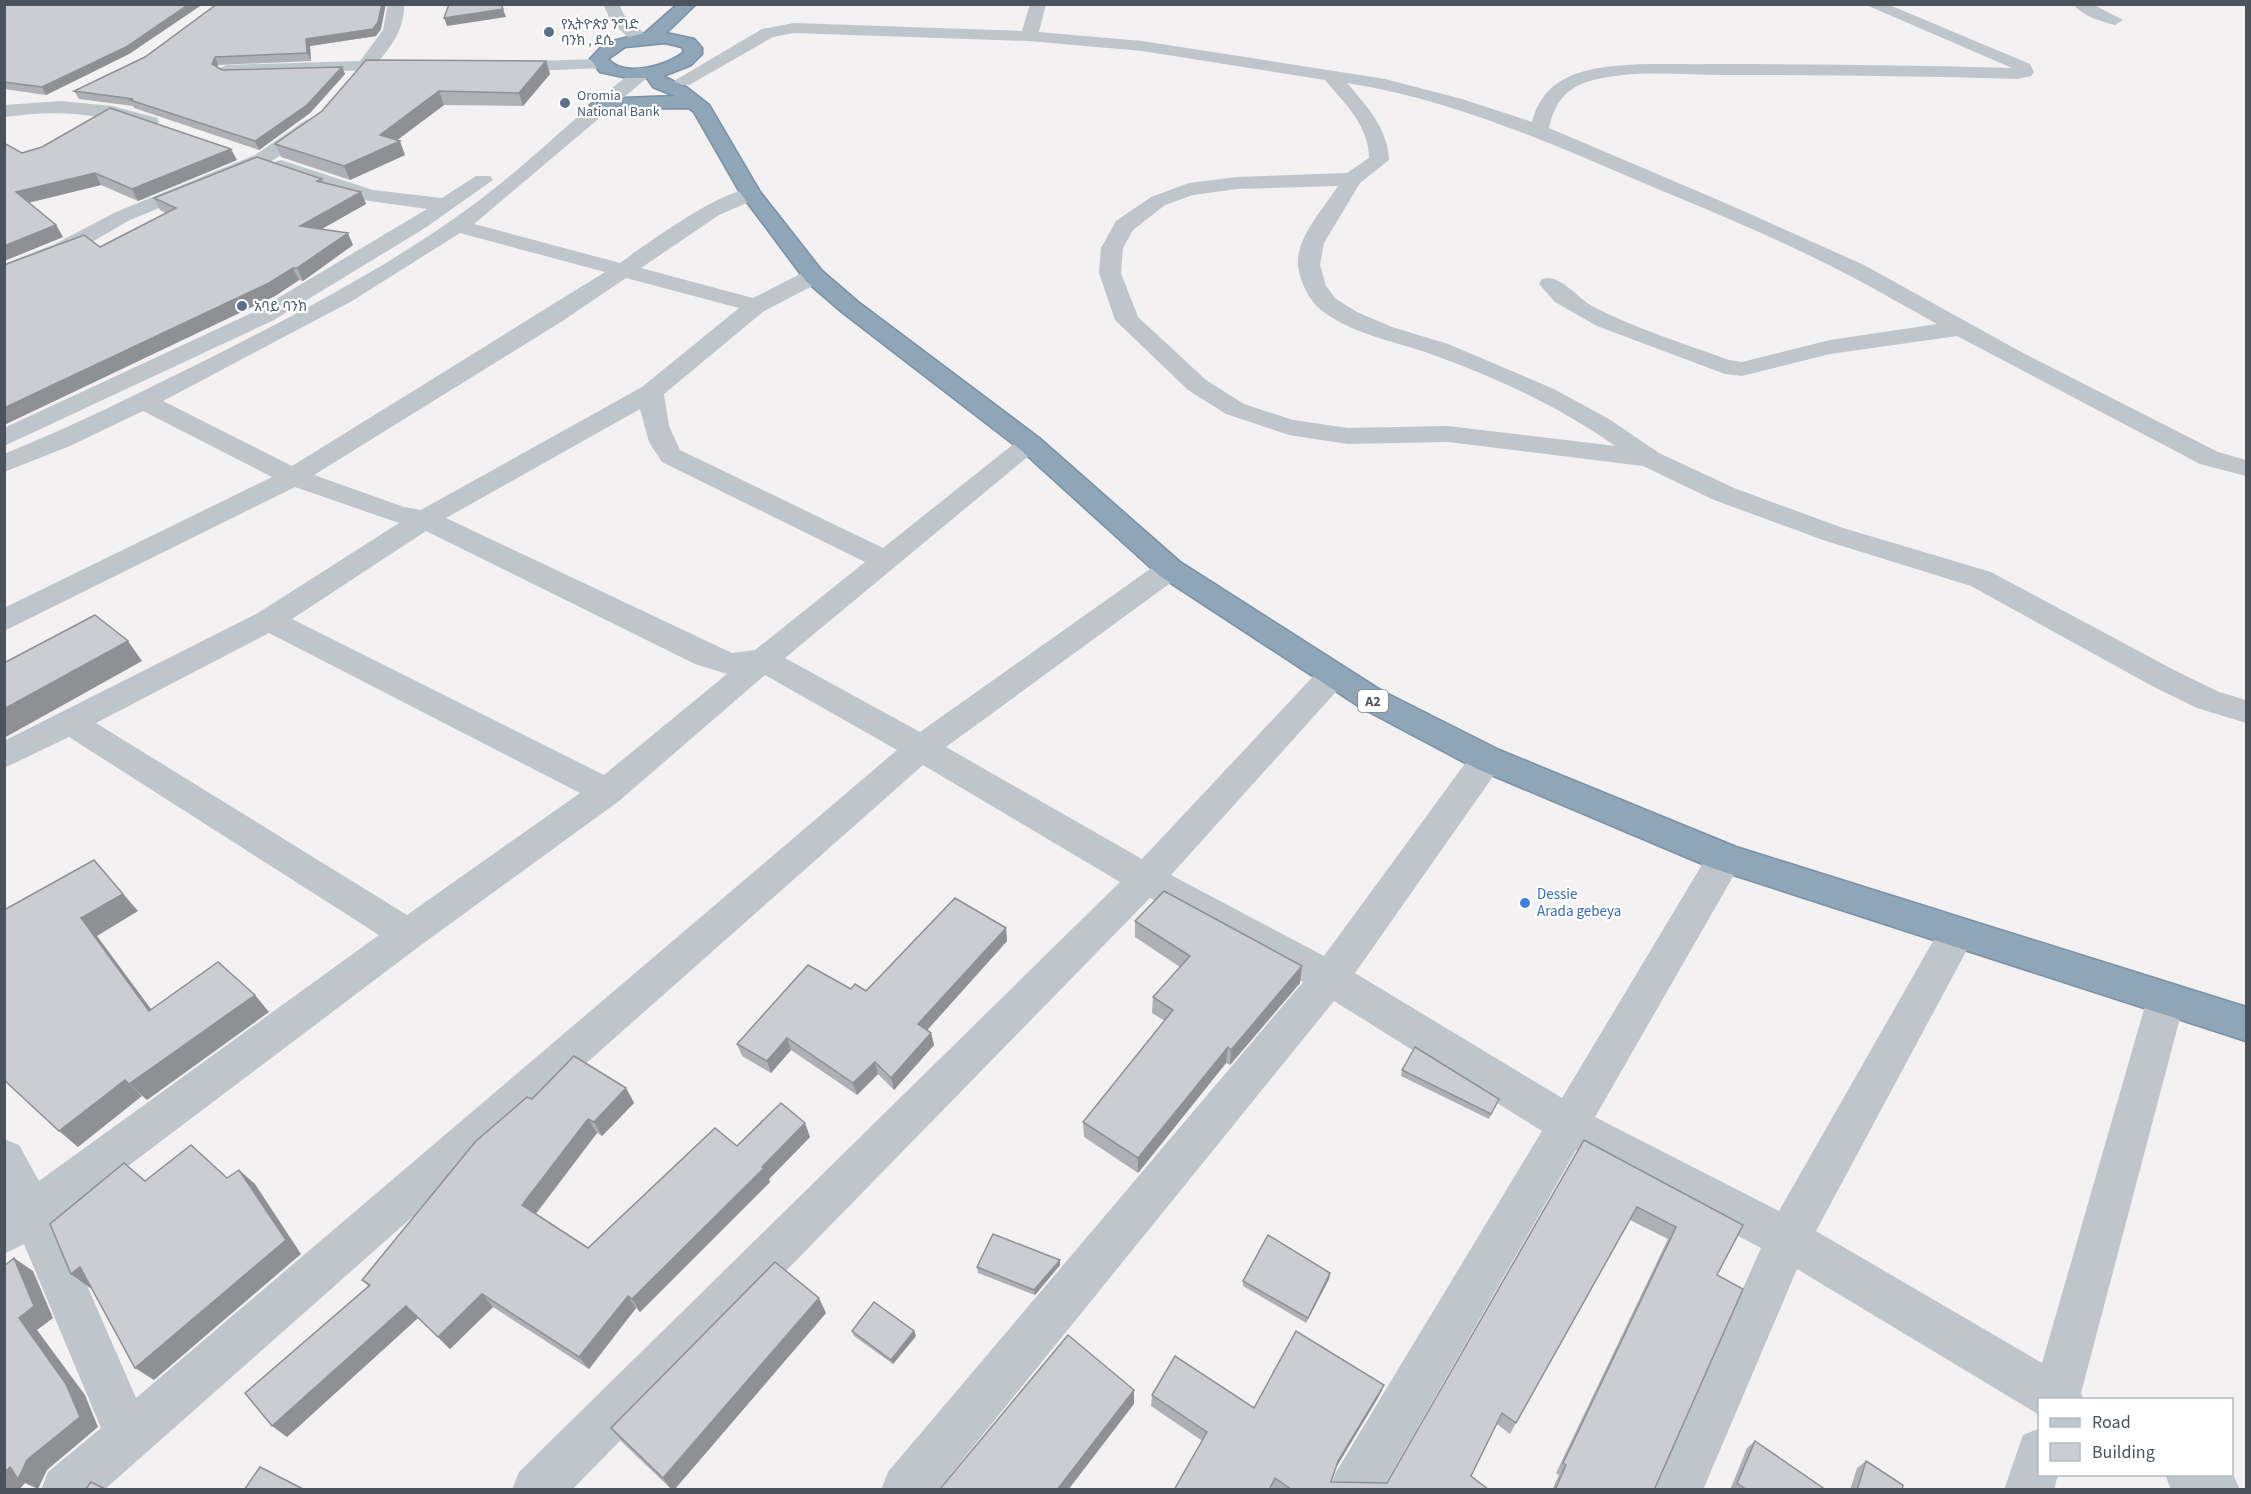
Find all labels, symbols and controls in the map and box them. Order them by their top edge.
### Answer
place label: የኢትዮጵያ ንግድ ባንክ , ደሴ [561,15,639,51]
marker: የኢትዮጵያ ንግድ ባንክ , ደሴ [542,25,556,39]
place label: Oromia National Bank [577,86,660,122]
marker: Oromia National Bank [558,96,572,110]
place label: አባይ ባንክ [254,297,307,317]
marker: አባይ ባንክ [235,299,249,313]
road number: A2 [1358,690,1388,712]
place label: Dessie Arada gebeya [1537,884,1621,922]
marker: Dessie Arada gebeya [1518,896,1532,910]
legend [2038,1398,2233,1476]
text: Road [2092,1410,2131,1435]
text: Building [2092,1440,2155,1465]

